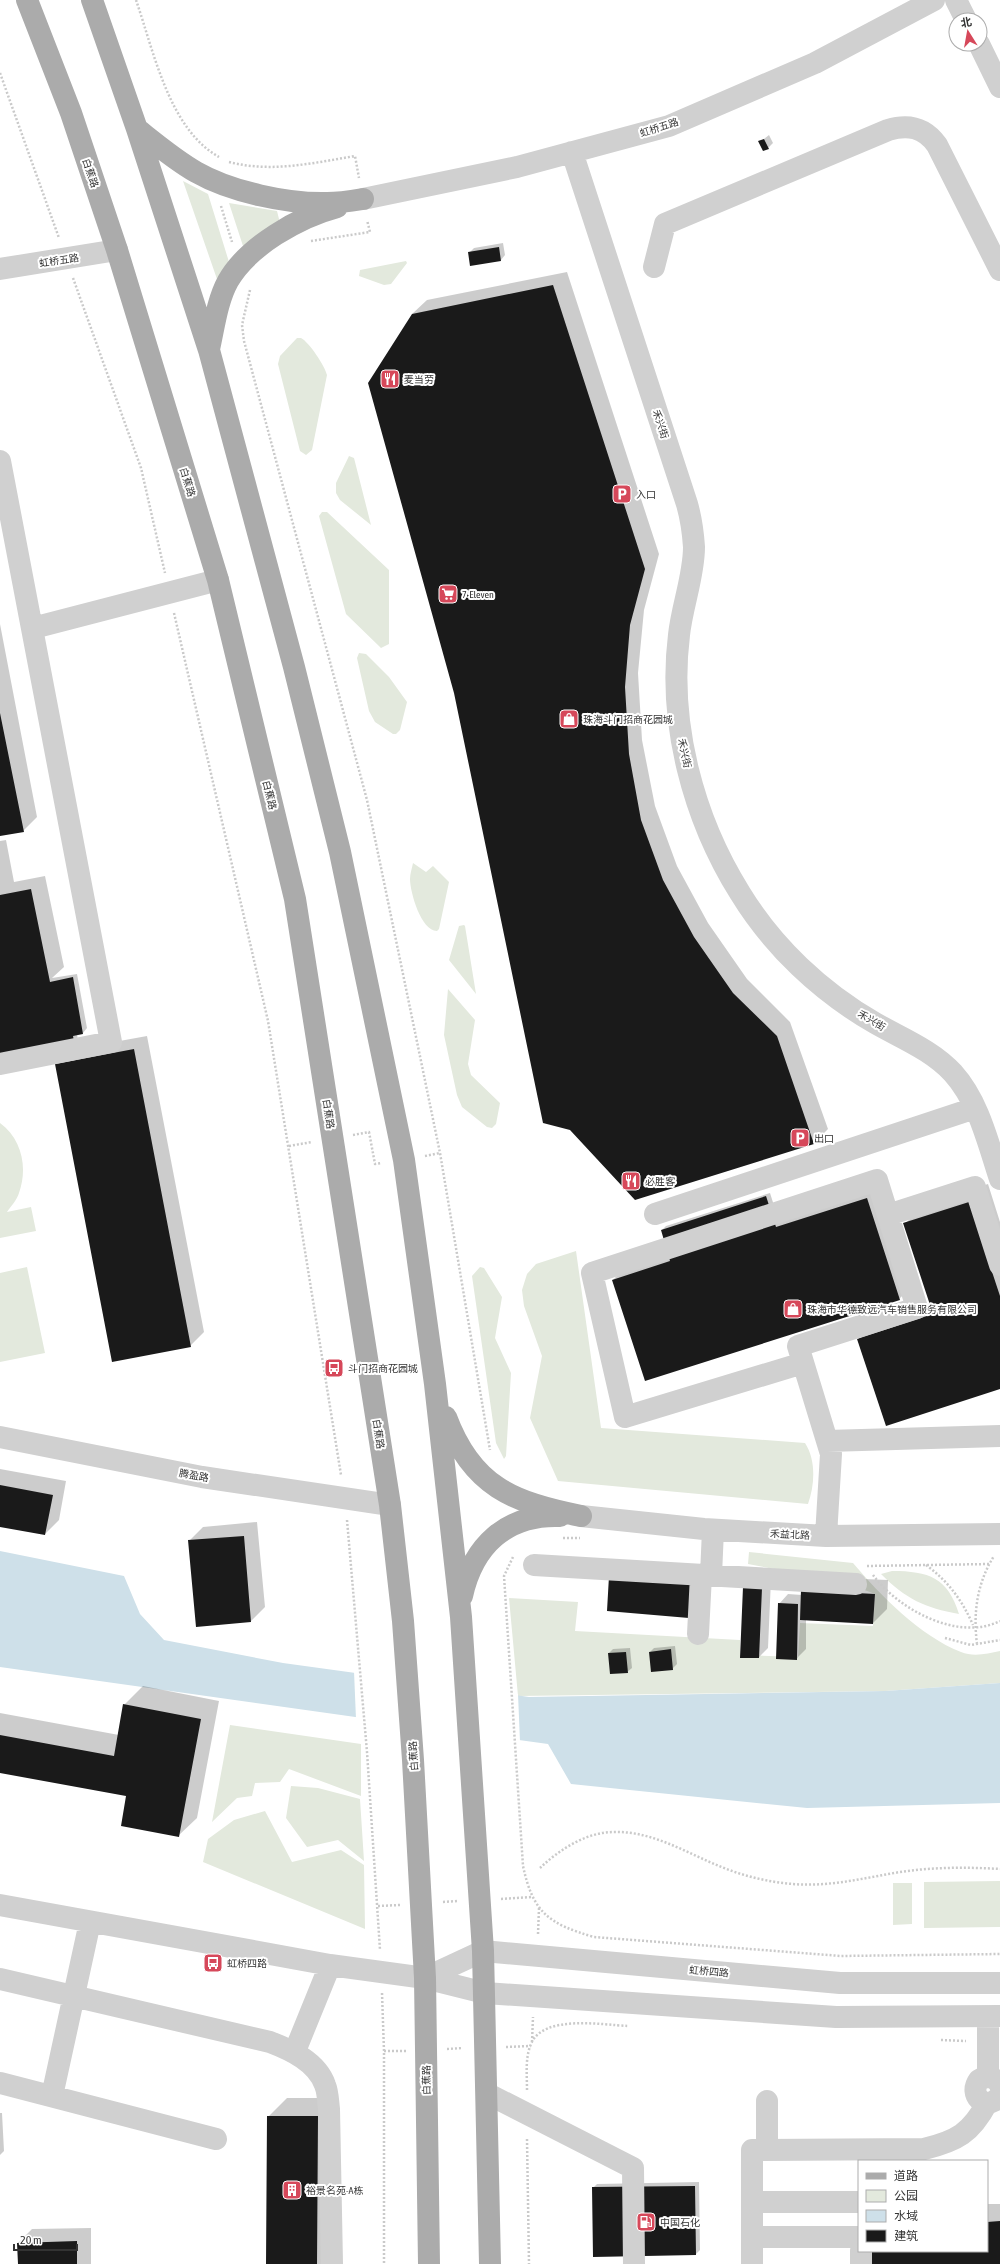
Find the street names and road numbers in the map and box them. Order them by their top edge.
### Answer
street label: 虹桥五路 [638,116,680,139]
street label: 白蕉路 [80,157,101,189]
street label: 虹桥五路 [38,252,80,269]
street label: 禾兴街 [651,408,670,440]
street label: 白蕉路 [178,466,197,498]
street label: 禾兴街 [676,737,693,769]
street label: 白蕉路 [261,779,278,811]
street label: 禾兴街 [856,1008,887,1033]
street label: 白蕉路 [321,1098,336,1130]
street label: 白蕉路 [371,1418,386,1450]
street label: 腾盈路 [178,1467,210,1484]
street label: 禾益北路 [770,1528,810,1541]
street label: 白蕉路 [407,1741,420,1771]
street label: 虹桥四路 [689,1964,729,1979]
street label: 白蕉路 [421,2065,432,2095]

